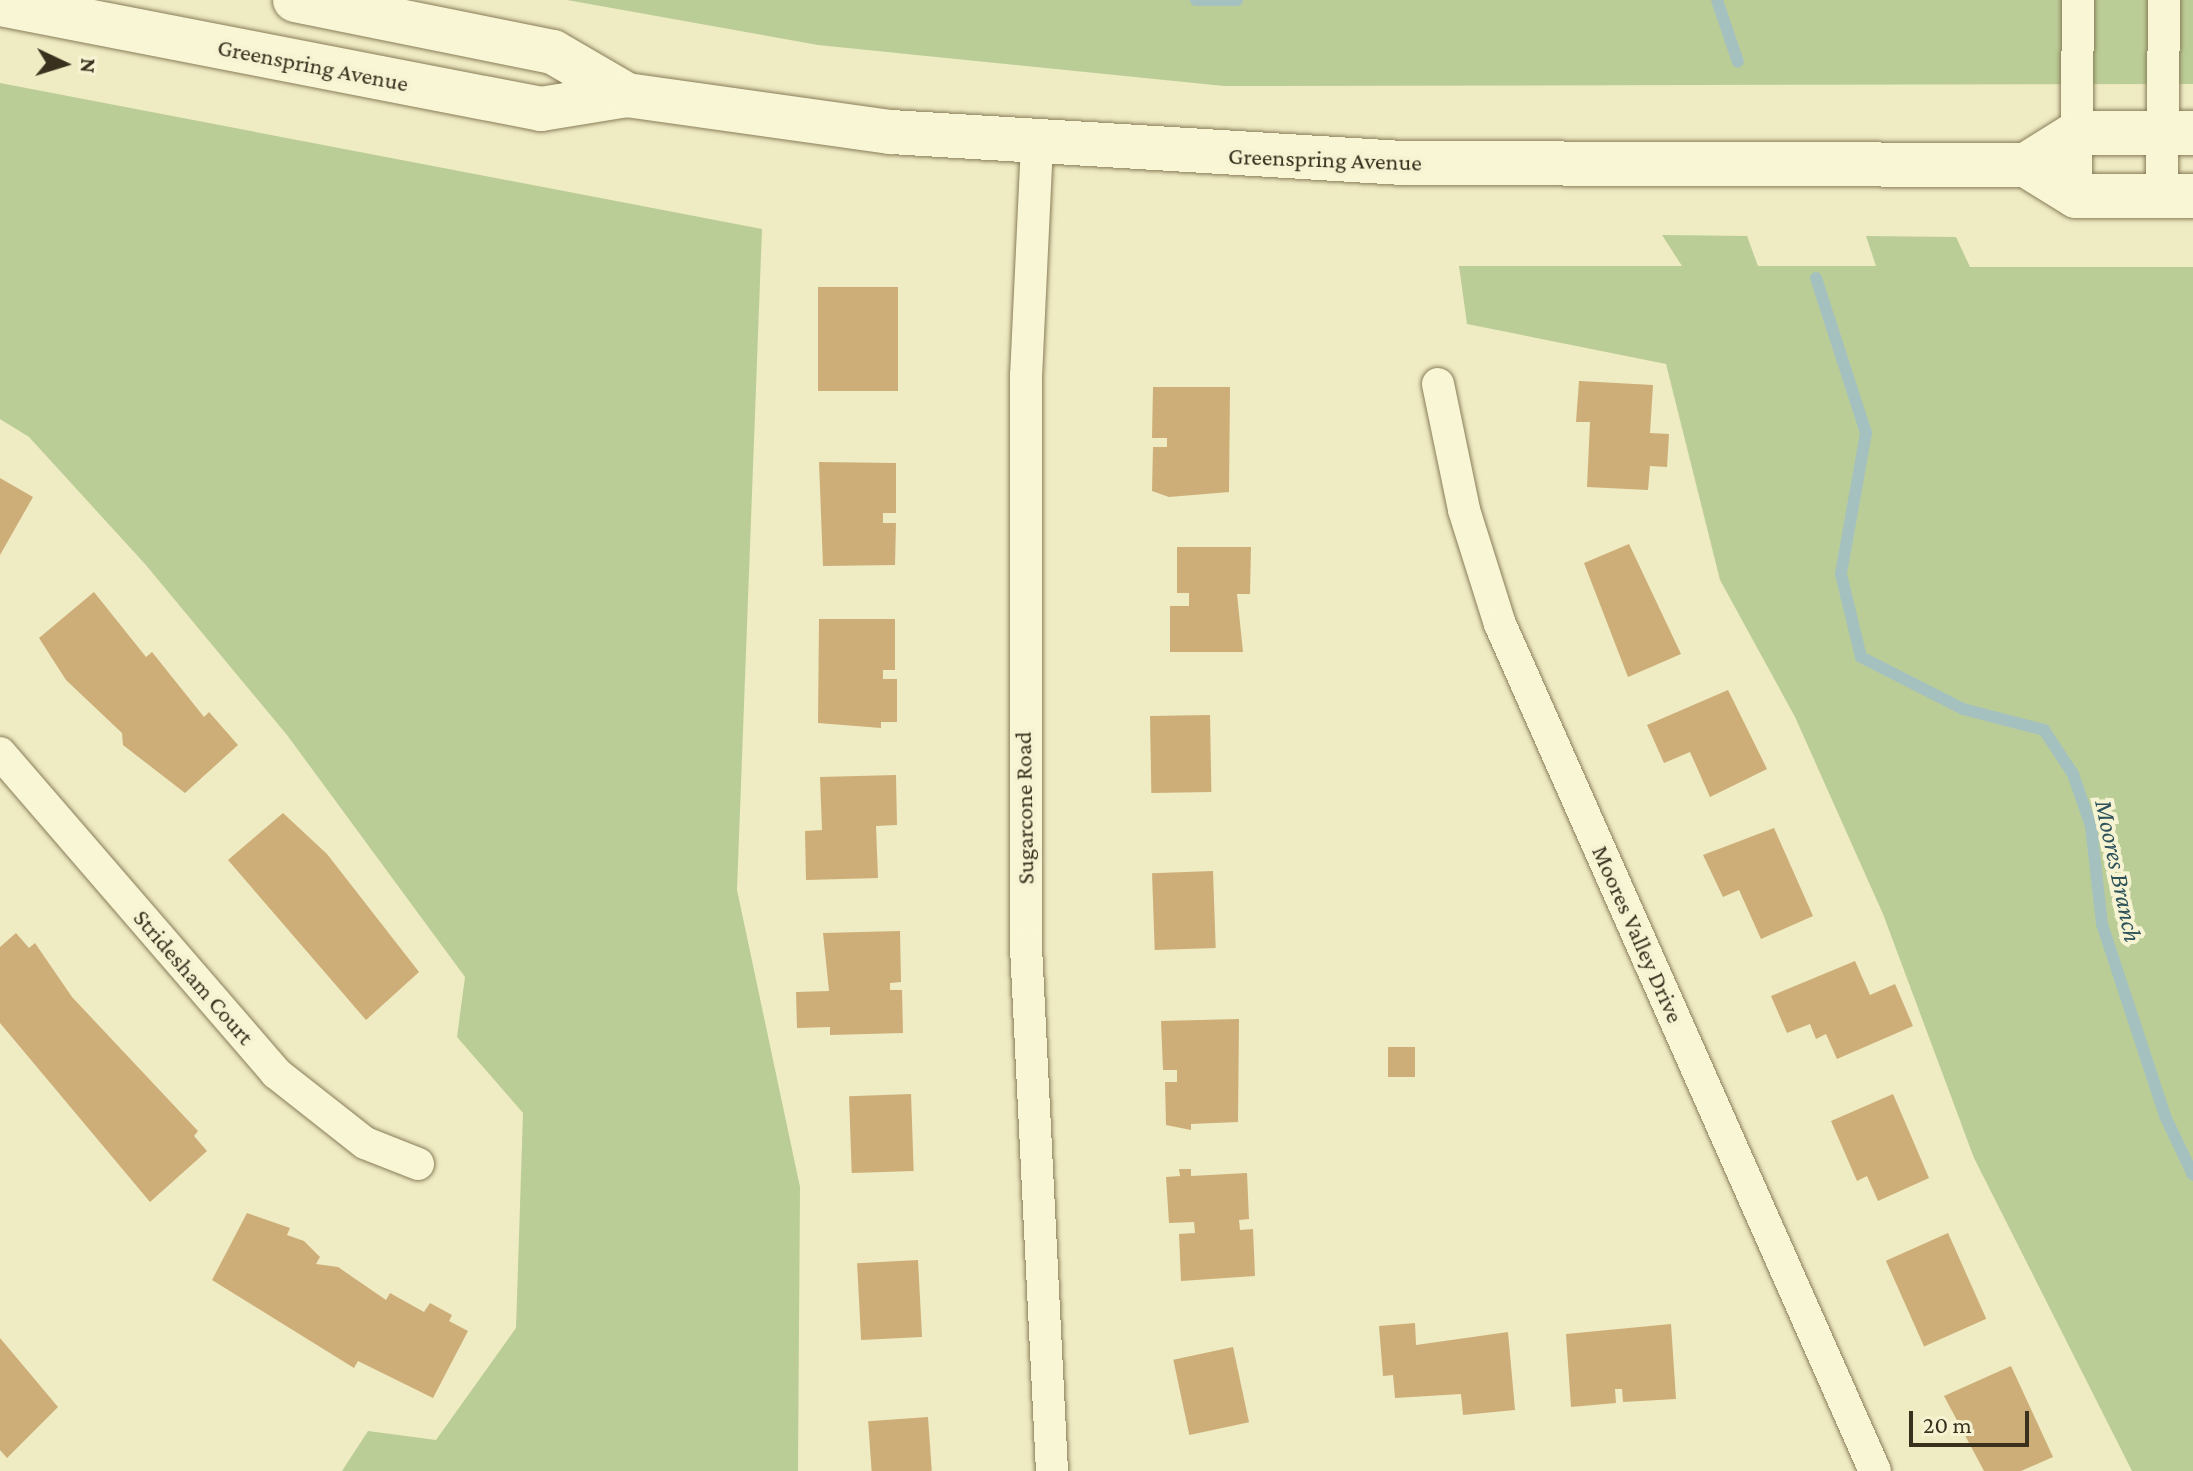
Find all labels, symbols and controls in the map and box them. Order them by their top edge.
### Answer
north arrow [24,24,104,104]
street label: Greenspring Avenue [215,32,411,98]
text: N [75,57,101,74]
street label: Greenspring Avenue [1228,141,1422,177]
street label: Sugarcone Road [1008,731,1040,885]
water label: Moores Branch [2088,797,2148,945]
street label: Moores Valley Drive [1586,841,1690,1027]
street label: Stridesham Court [128,904,260,1050]
scale bar [1913,1395,2033,1445]
text: 20 m [1923,1411,1972,1438]

